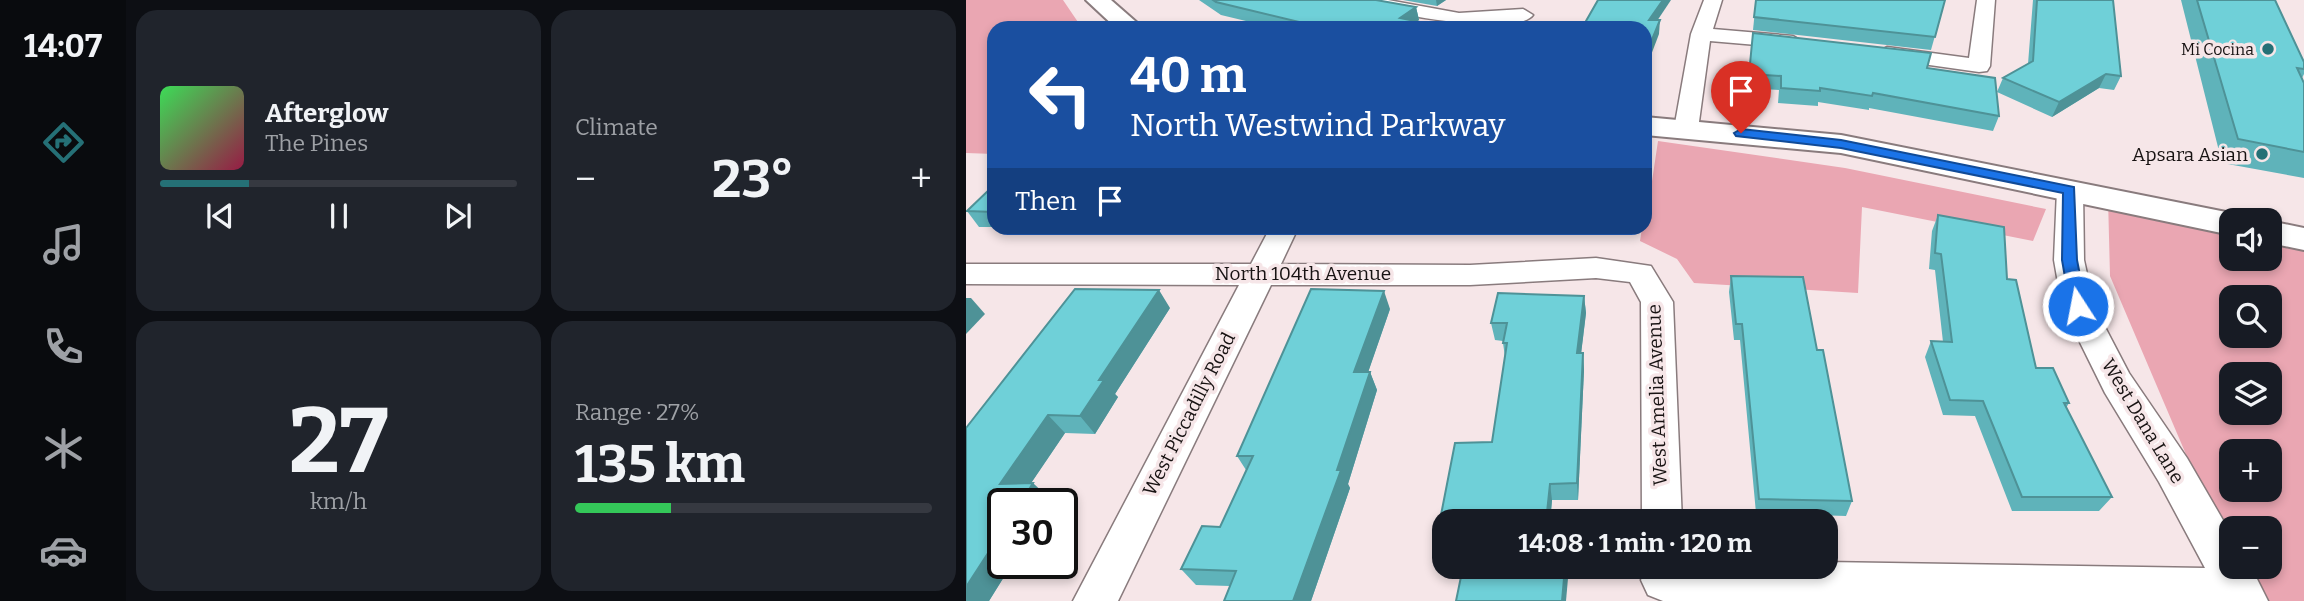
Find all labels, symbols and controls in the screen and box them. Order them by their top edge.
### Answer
text: 14:07 [24,27,102,65]
place label: Mi Cocina [2181,40,2254,59]
marker: Mi Cocina [2260,41,2276,57]
text: 40 m [1130,46,1247,105]
icon: left [1015,49,1106,140]
pin [1711,61,1771,133]
icon: arrive [1722,72,1760,110]
text: Afterglow [265,98,388,129]
text: North Westwind Parkway [1130,106,1505,144]
text: Climate [575,113,658,141]
icon: directions [39,118,88,167]
text: The Pines [265,129,368,157]
place label: Apsara Asian [2132,143,2248,166]
marker: Apsara Asian [2254,146,2270,162]
text: 23° [712,148,794,211]
text: − [575,156,596,202]
text: + [910,156,932,202]
icon: arrive [1091,182,1129,220]
text: Then [1015,186,1077,217]
icon: previous [201,197,239,235]
icon: pause [320,197,358,235]
icon: next [439,197,477,235]
map controls [2219,208,2282,579]
button: sound [2219,208,2282,271]
icon: music [39,220,88,269]
street label: North 104th Avenue [1215,262,1391,285]
position arrow [2041,269,2115,343]
button: search [2219,285,2282,348]
street label: West Amelia Avenue [1642,304,1672,486]
icon: phone [39,322,88,371]
street label: West Piccadilly Road [1138,328,1240,500]
street label: West Dana Lane [2097,355,2189,487]
button: layers [2219,362,2282,425]
text: 27 [289,387,388,496]
text: Range · 27% [575,398,699,426]
icon: climate [39,424,88,473]
text: 135 km [575,433,745,496]
button: + [2219,439,2282,502]
text: km/h [310,487,367,515]
speed limit sign: 30 [987,488,1078,579]
button: − [2219,516,2282,579]
icon: car [39,526,88,575]
text: 14:08 · 1 min · 120 m [1518,528,1752,559]

